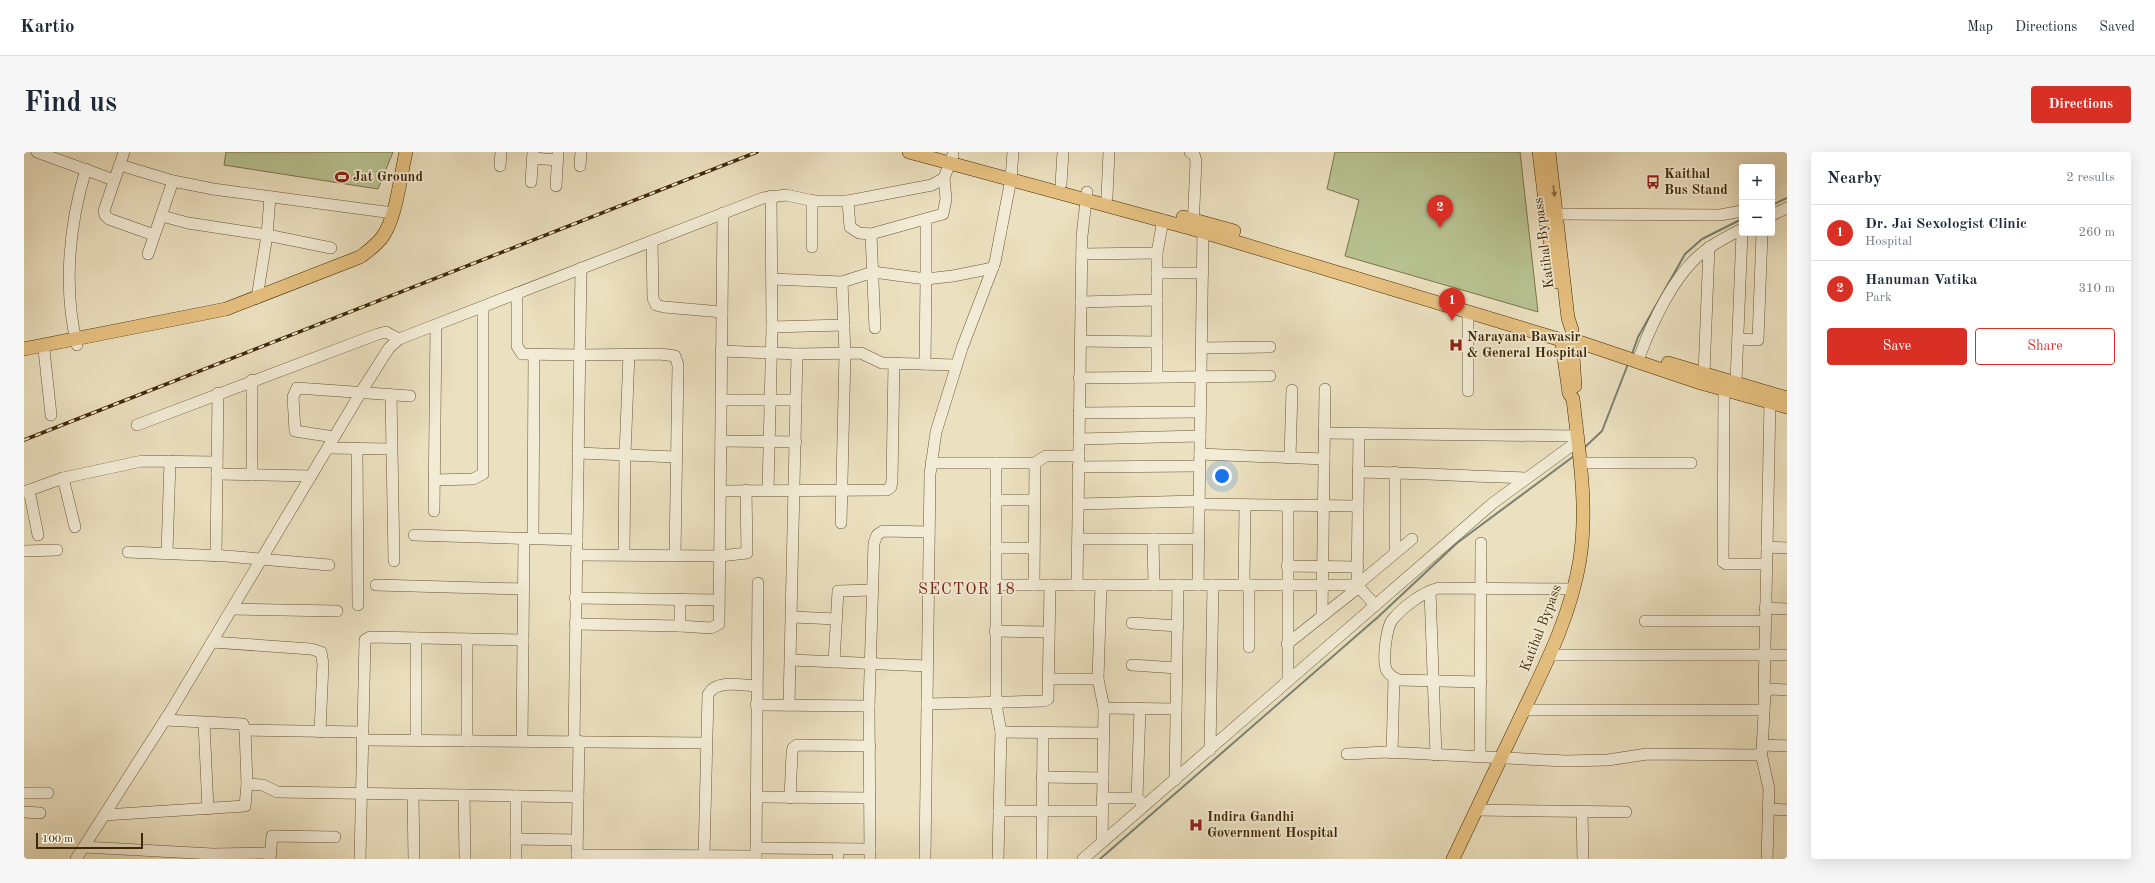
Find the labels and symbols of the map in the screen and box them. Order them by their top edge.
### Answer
place label: Kaithal Bus Stand [1664,167,1728,197]
sports icon: Jat Ground [334,169,350,185]
place label: Jat Ground [353,170,423,184]
bus stop icon: Kaithal Bus Stand [1645,174,1661,190]
one-way arrow [1550,185,1557,197]
pin: 2 [1427,195,1453,228]
street label: Katihal Bypass [1531,197,1557,289]
pin: 1 [1439,288,1465,321]
place label: Narayana Bawasir & General Hospital [1467,330,1587,360]
hospital icon: Narayana Bawasir & General Hospital [1448,337,1464,353]
your location [1212,466,1232,486]
district label: SECTOR 18 [918,582,1016,598]
street label: Katihal Bypass [1518,583,1564,673]
place label: Indira Gandhi Government Hospital [1207,810,1338,840]
hospital icon: Indira Gandhi Government Hospital [1188,817,1204,833]
scale bar [36,831,143,850]

